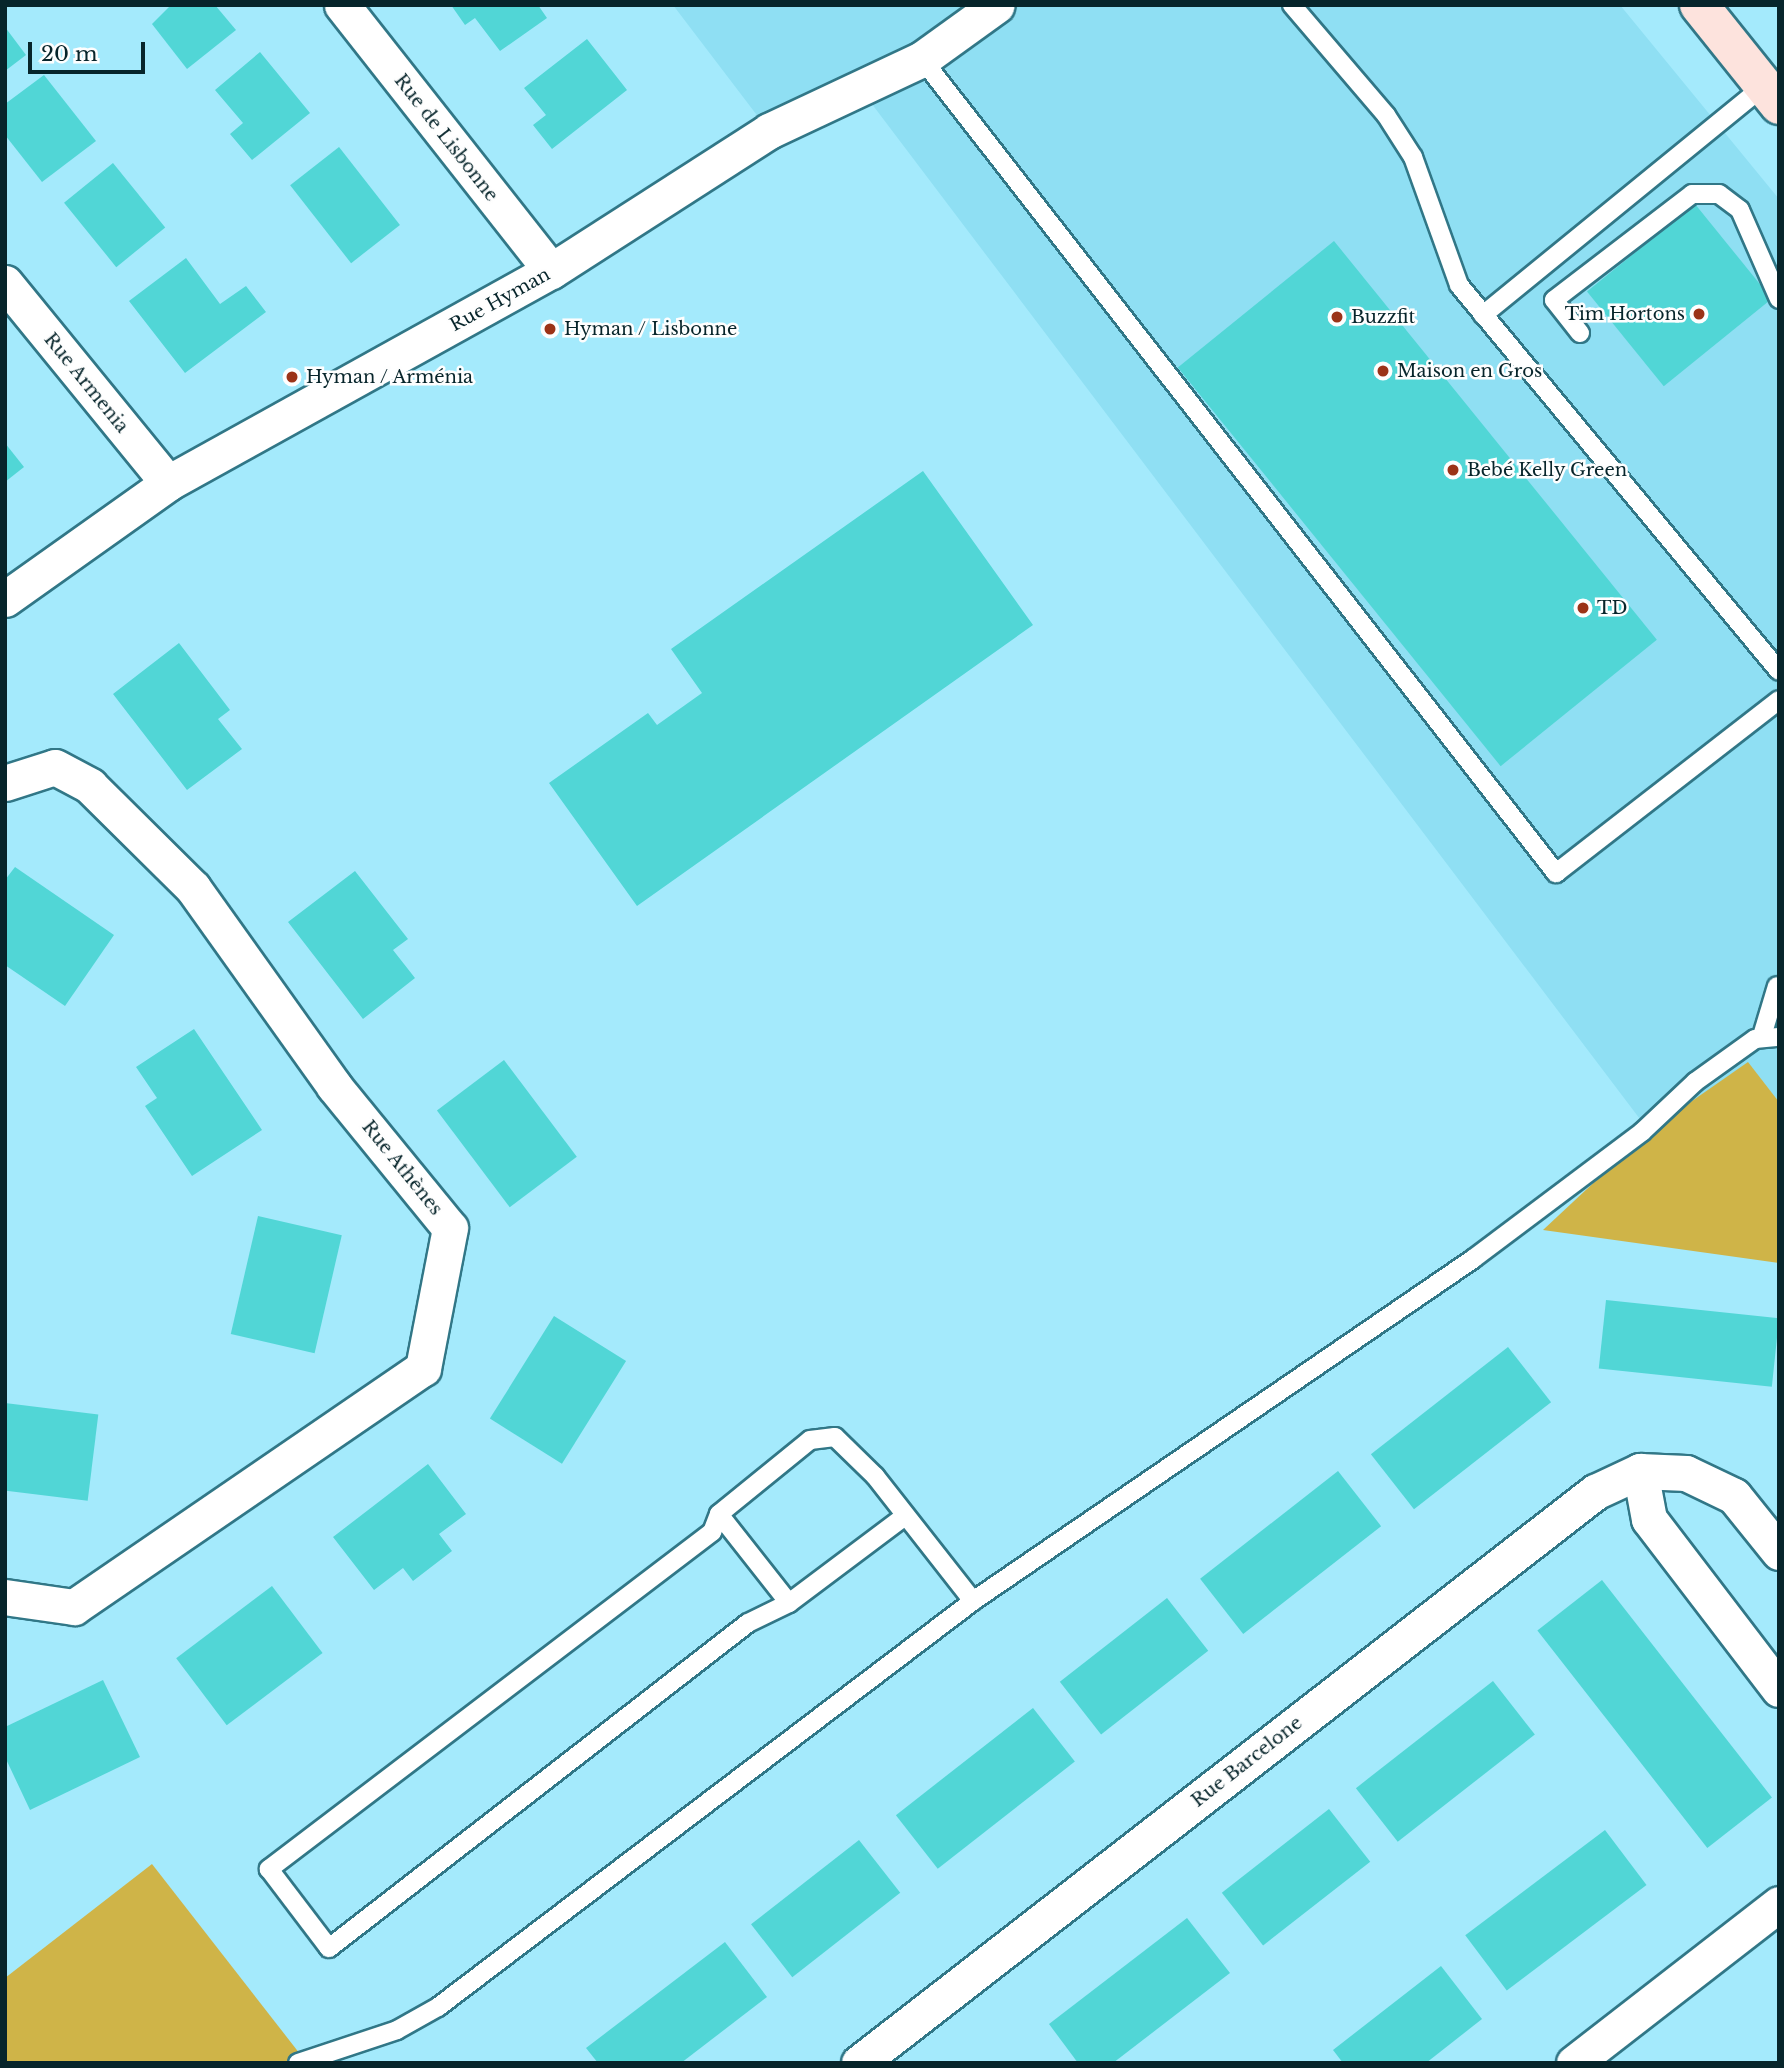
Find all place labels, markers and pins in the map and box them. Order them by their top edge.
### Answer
place label: Tim Hortons [1565,303,1685,325]
place label: Buzzfit [1351,306,1415,328]
marker: Tim Hortons [1691,306,1707,322]
marker: Buzzfit [1329,309,1345,325]
place label: Hyman / Lisbonne [564,318,738,340]
marker: Hyman / Lisbonne [542,321,558,337]
place label: Maison en Gros [1397,360,1542,382]
marker: Maison en Gros [1375,363,1391,379]
place label: Hyman / Arménia [306,366,475,388]
marker: Hyman / Arménia [284,369,300,385]
place label: Bebé Kelly Green [1467,459,1628,481]
marker: Bebé Kelly Green [1445,462,1461,478]
place label: TD [1597,597,1627,619]
marker: TD [1575,600,1591,616]

